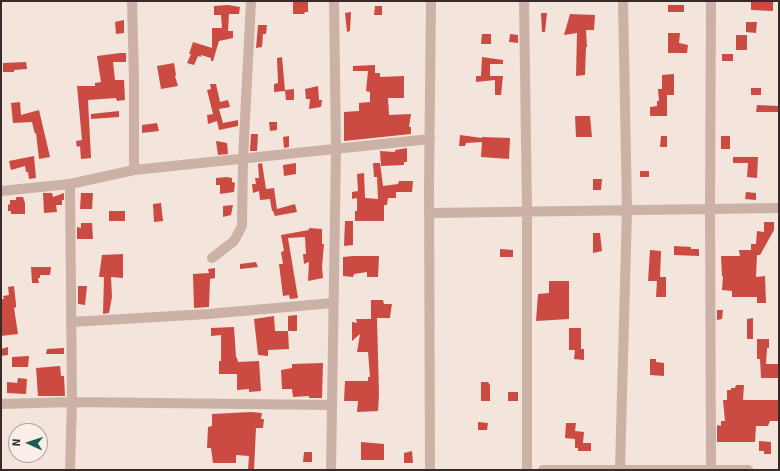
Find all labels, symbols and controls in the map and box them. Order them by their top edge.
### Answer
north arrow [8,423,48,463]
text: N [10,438,23,447]

